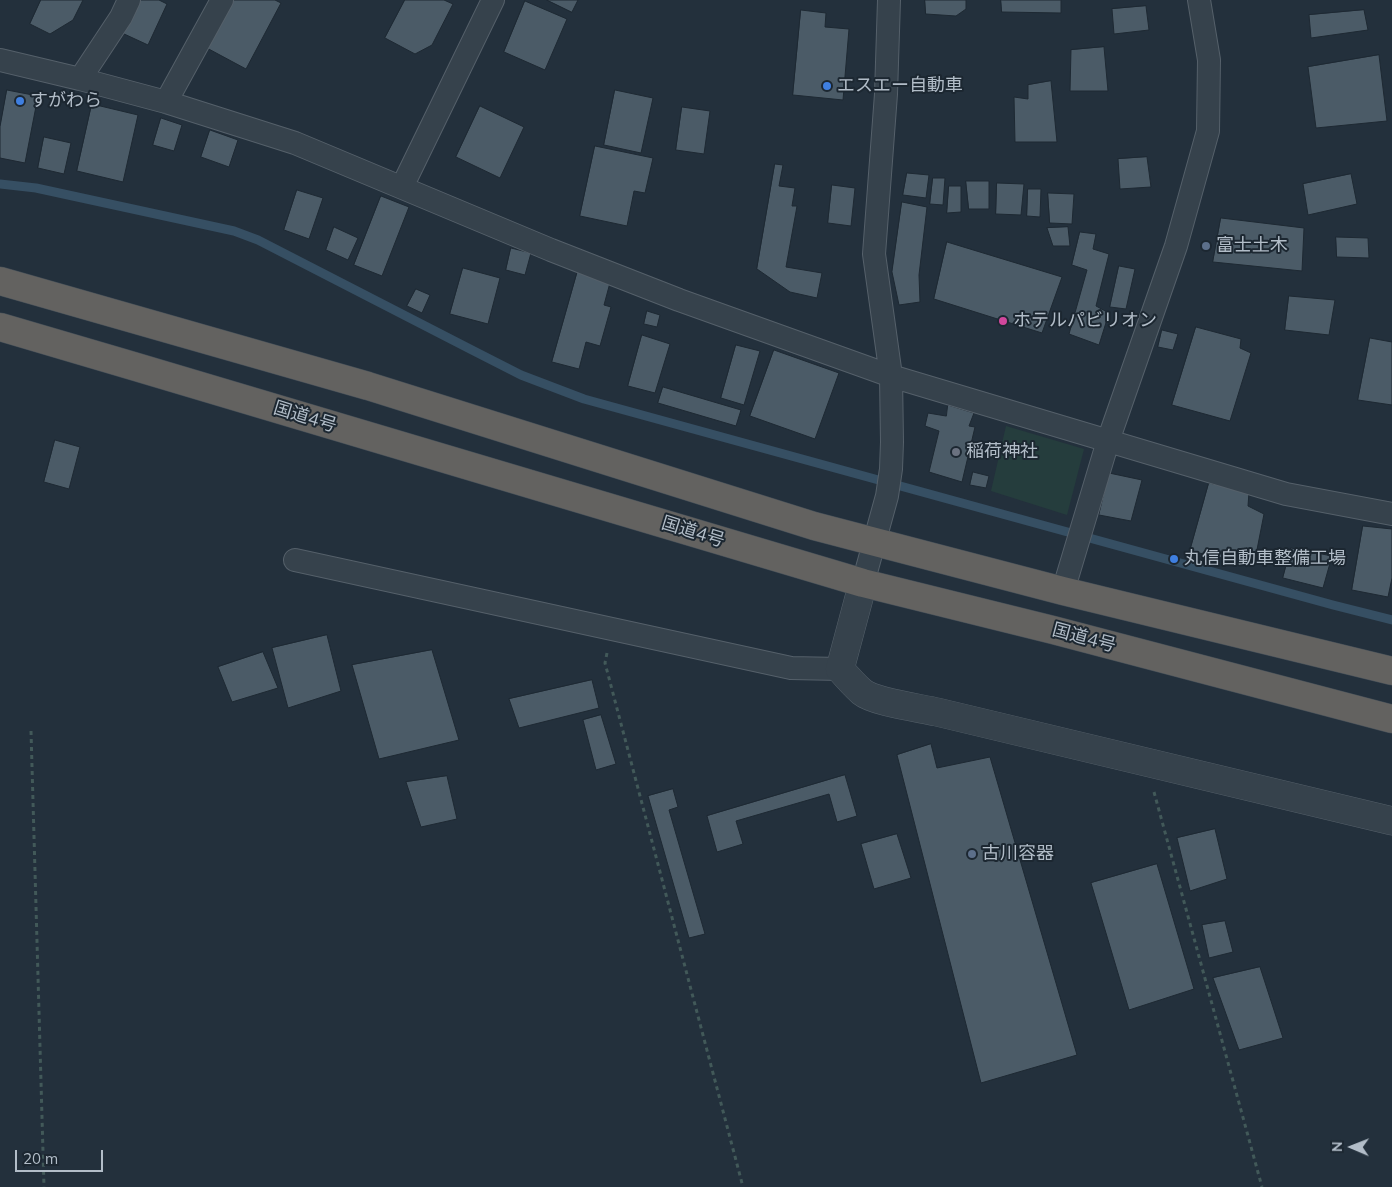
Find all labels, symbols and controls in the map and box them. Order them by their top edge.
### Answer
place label: エスエー自動車 [837,75,963,97]
marker: エスエー自動車 [821,80,833,92]
place label: すがわら [30,90,102,112]
marker: すがわら [14,95,26,107]
place label: 富士土木 [1216,235,1288,257]
marker: 富士土木 [1200,240,1212,252]
place label: ホテルパビリオン [1013,310,1157,332]
marker: ホテルパビリオン [997,315,1009,327]
street label: 国道4号 [271,397,339,437]
place label: 稲荷神社 [966,441,1038,463]
marker: 稲荷神社 [950,446,962,458]
street label: 国道4号 [659,512,727,552]
place label: 丸信自動車整備工場 [1184,548,1346,570]
marker: 丸信自動車整備工場 [1168,553,1180,565]
street label: 国道4号 [1050,619,1118,657]
place label: 古川容器 [982,843,1054,865]
marker: 古川容器 [966,848,978,860]
north arrow [1327,1122,1377,1172]
scale bar [18,1140,105,1172]
text: N [1328,1141,1346,1152]
text: 20 m [23,1149,58,1168]

